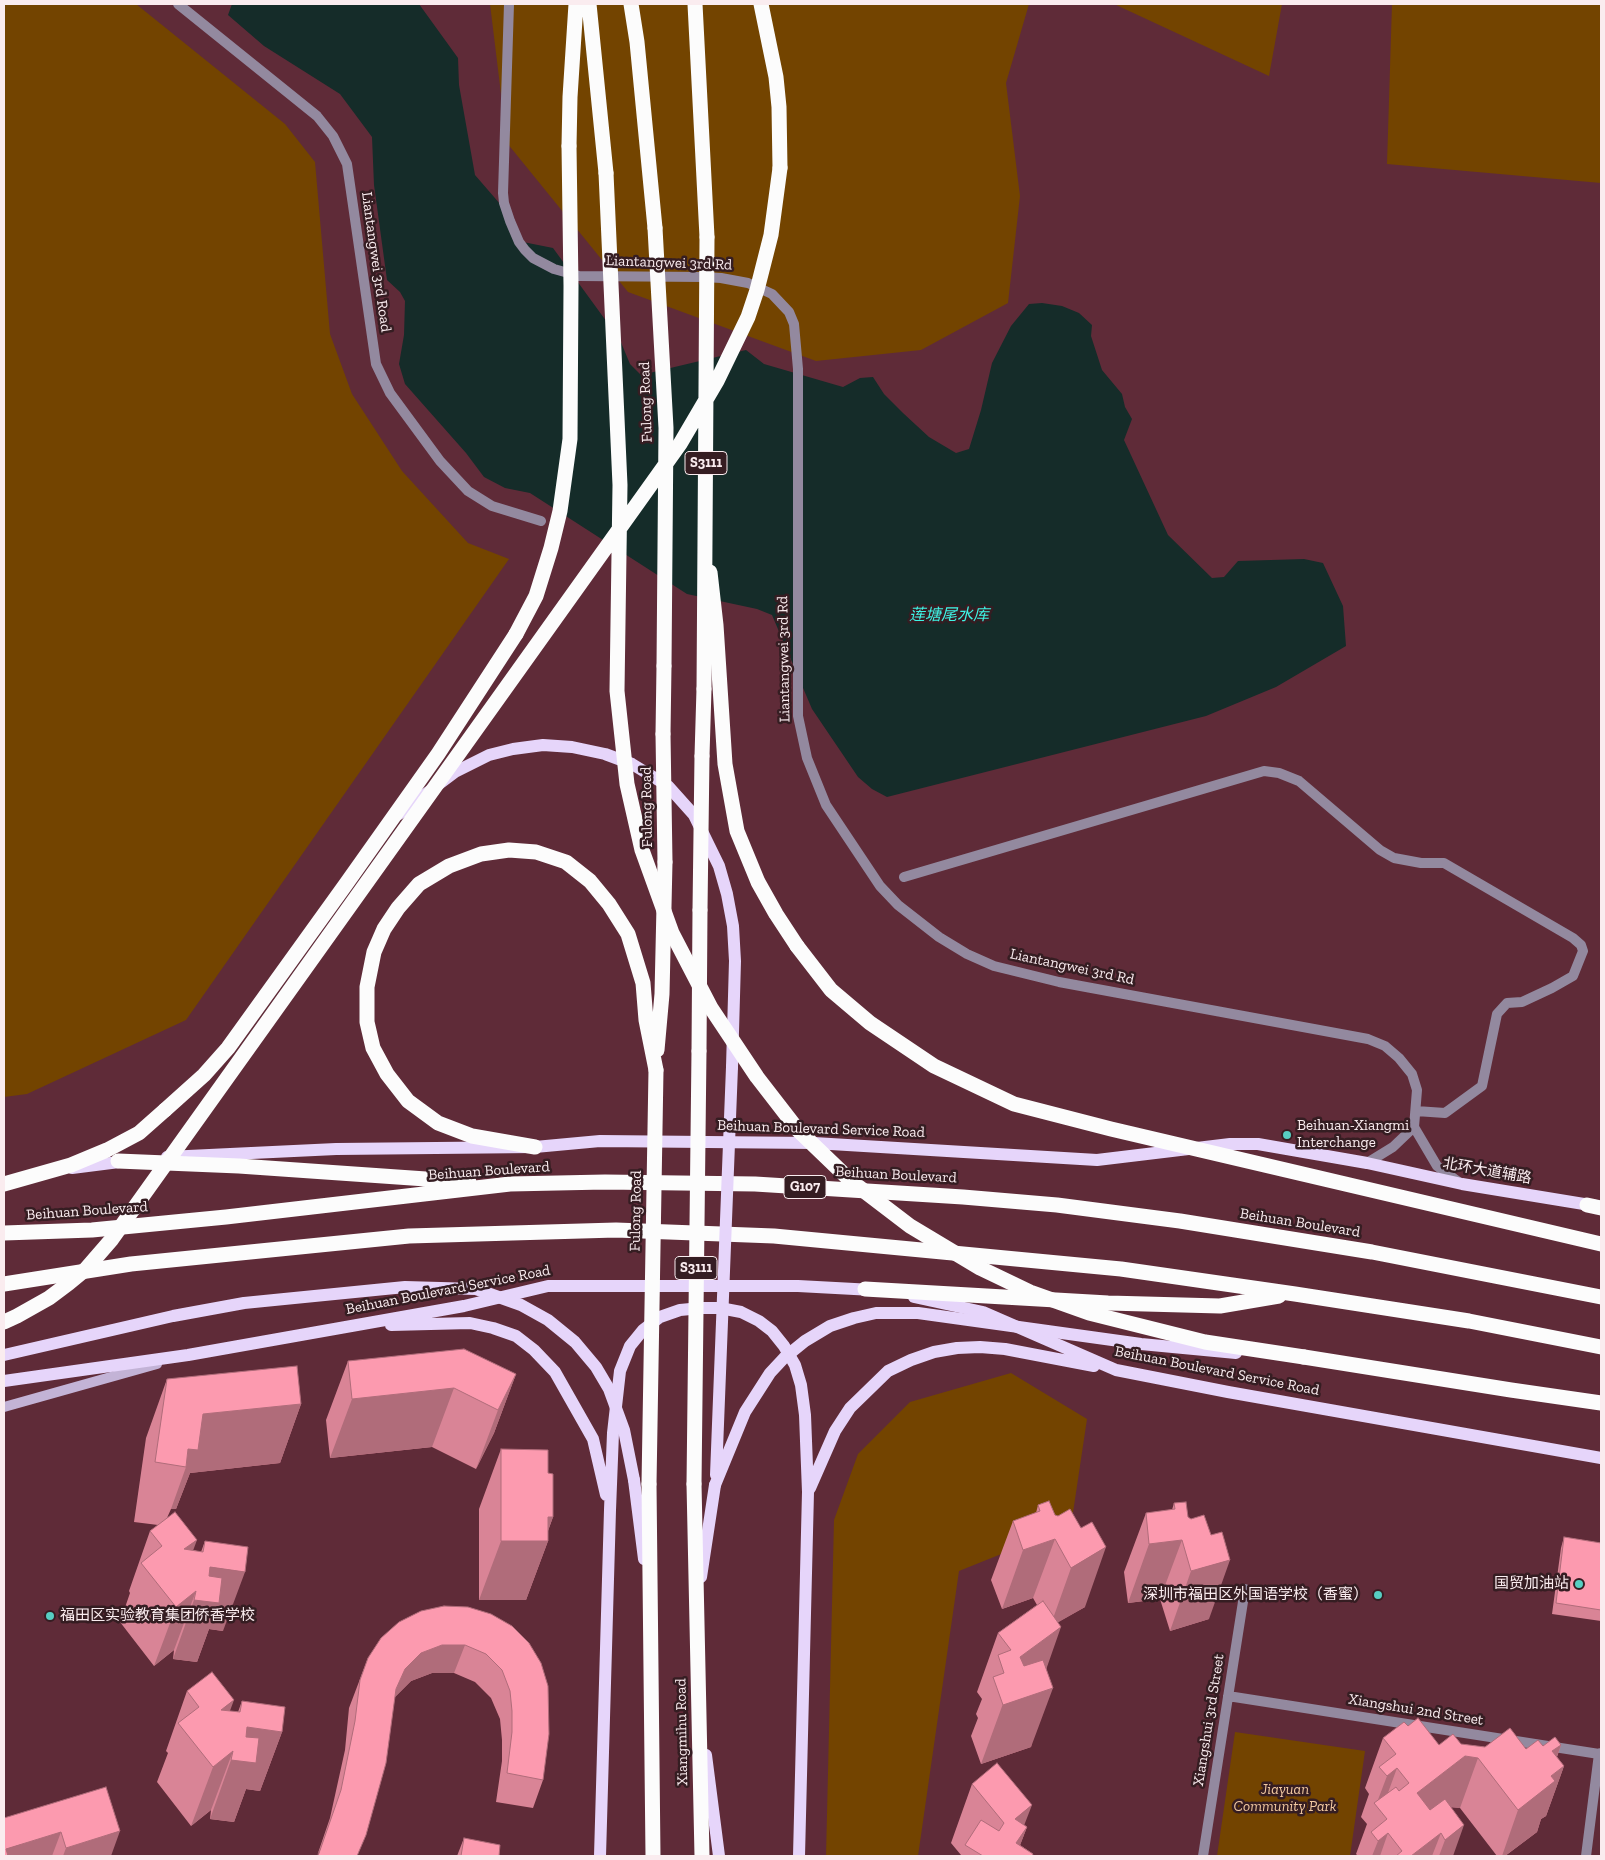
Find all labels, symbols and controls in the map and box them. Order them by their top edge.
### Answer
street label: Liantangwei 3rd Road [357,191,395,333]
street label: Liantangwei 3rd Rd [605,252,733,274]
street label: Fulong Road [636,361,656,443]
road number: S3111 [685,452,727,474]
street label: Liantangwei 3rd Rd [774,596,794,722]
water label: 莲塘尾水库 [909,605,989,625]
street label: Fulong Road [637,766,657,848]
street label: Liantangwei 3rd Rd [1008,945,1136,989]
street label: Beihuan Boulevard Service Road [717,1116,925,1142]
place label: Beihuan-Xiangmi Interchange [1297,1117,1409,1152]
marker: Beihuan-Xiangmi Interchange [1281,1129,1293,1141]
street label: 北环大道辅路 [1441,1154,1533,1188]
street label: Beihuan Boulevard [428,1158,550,1184]
street label: Beihuan Boulevard [835,1163,957,1187]
street label: Fulong Road [626,1170,646,1252]
road number: G107 [784,1176,826,1198]
street label: Beihuan Boulevard [26,1198,148,1224]
street label: Beihuan Boulevard [1238,1205,1362,1241]
road number: S3111 [675,1256,717,1280]
street label: Beihuan Boulevard Service Road [344,1261,552,1319]
street label: Beihuan Boulevard Service Road [1113,1342,1321,1400]
place label: 国贸加油站 [1494,1575,1569,1593]
marker: 国贸加油站 [1573,1578,1585,1590]
place label: 深圳市福田区外国语学校（香蜜） [1143,1586,1368,1604]
marker: 深圳市福田区外国语学校（香蜜） [1372,1589,1384,1601]
place label: 福田区实验教育集团侨香学校 [60,1607,255,1625]
marker: 福田区实验教育集团侨香学校 [44,1610,56,1622]
street label: Xiangshui 3rd Street [1190,1653,1228,1787]
street label: Xiangmihu Road [672,1678,692,1786]
street label: Xiangshui 2nd Street [1347,1690,1485,1730]
park label: Jiayuan Community Park [1234,1781,1336,1816]

